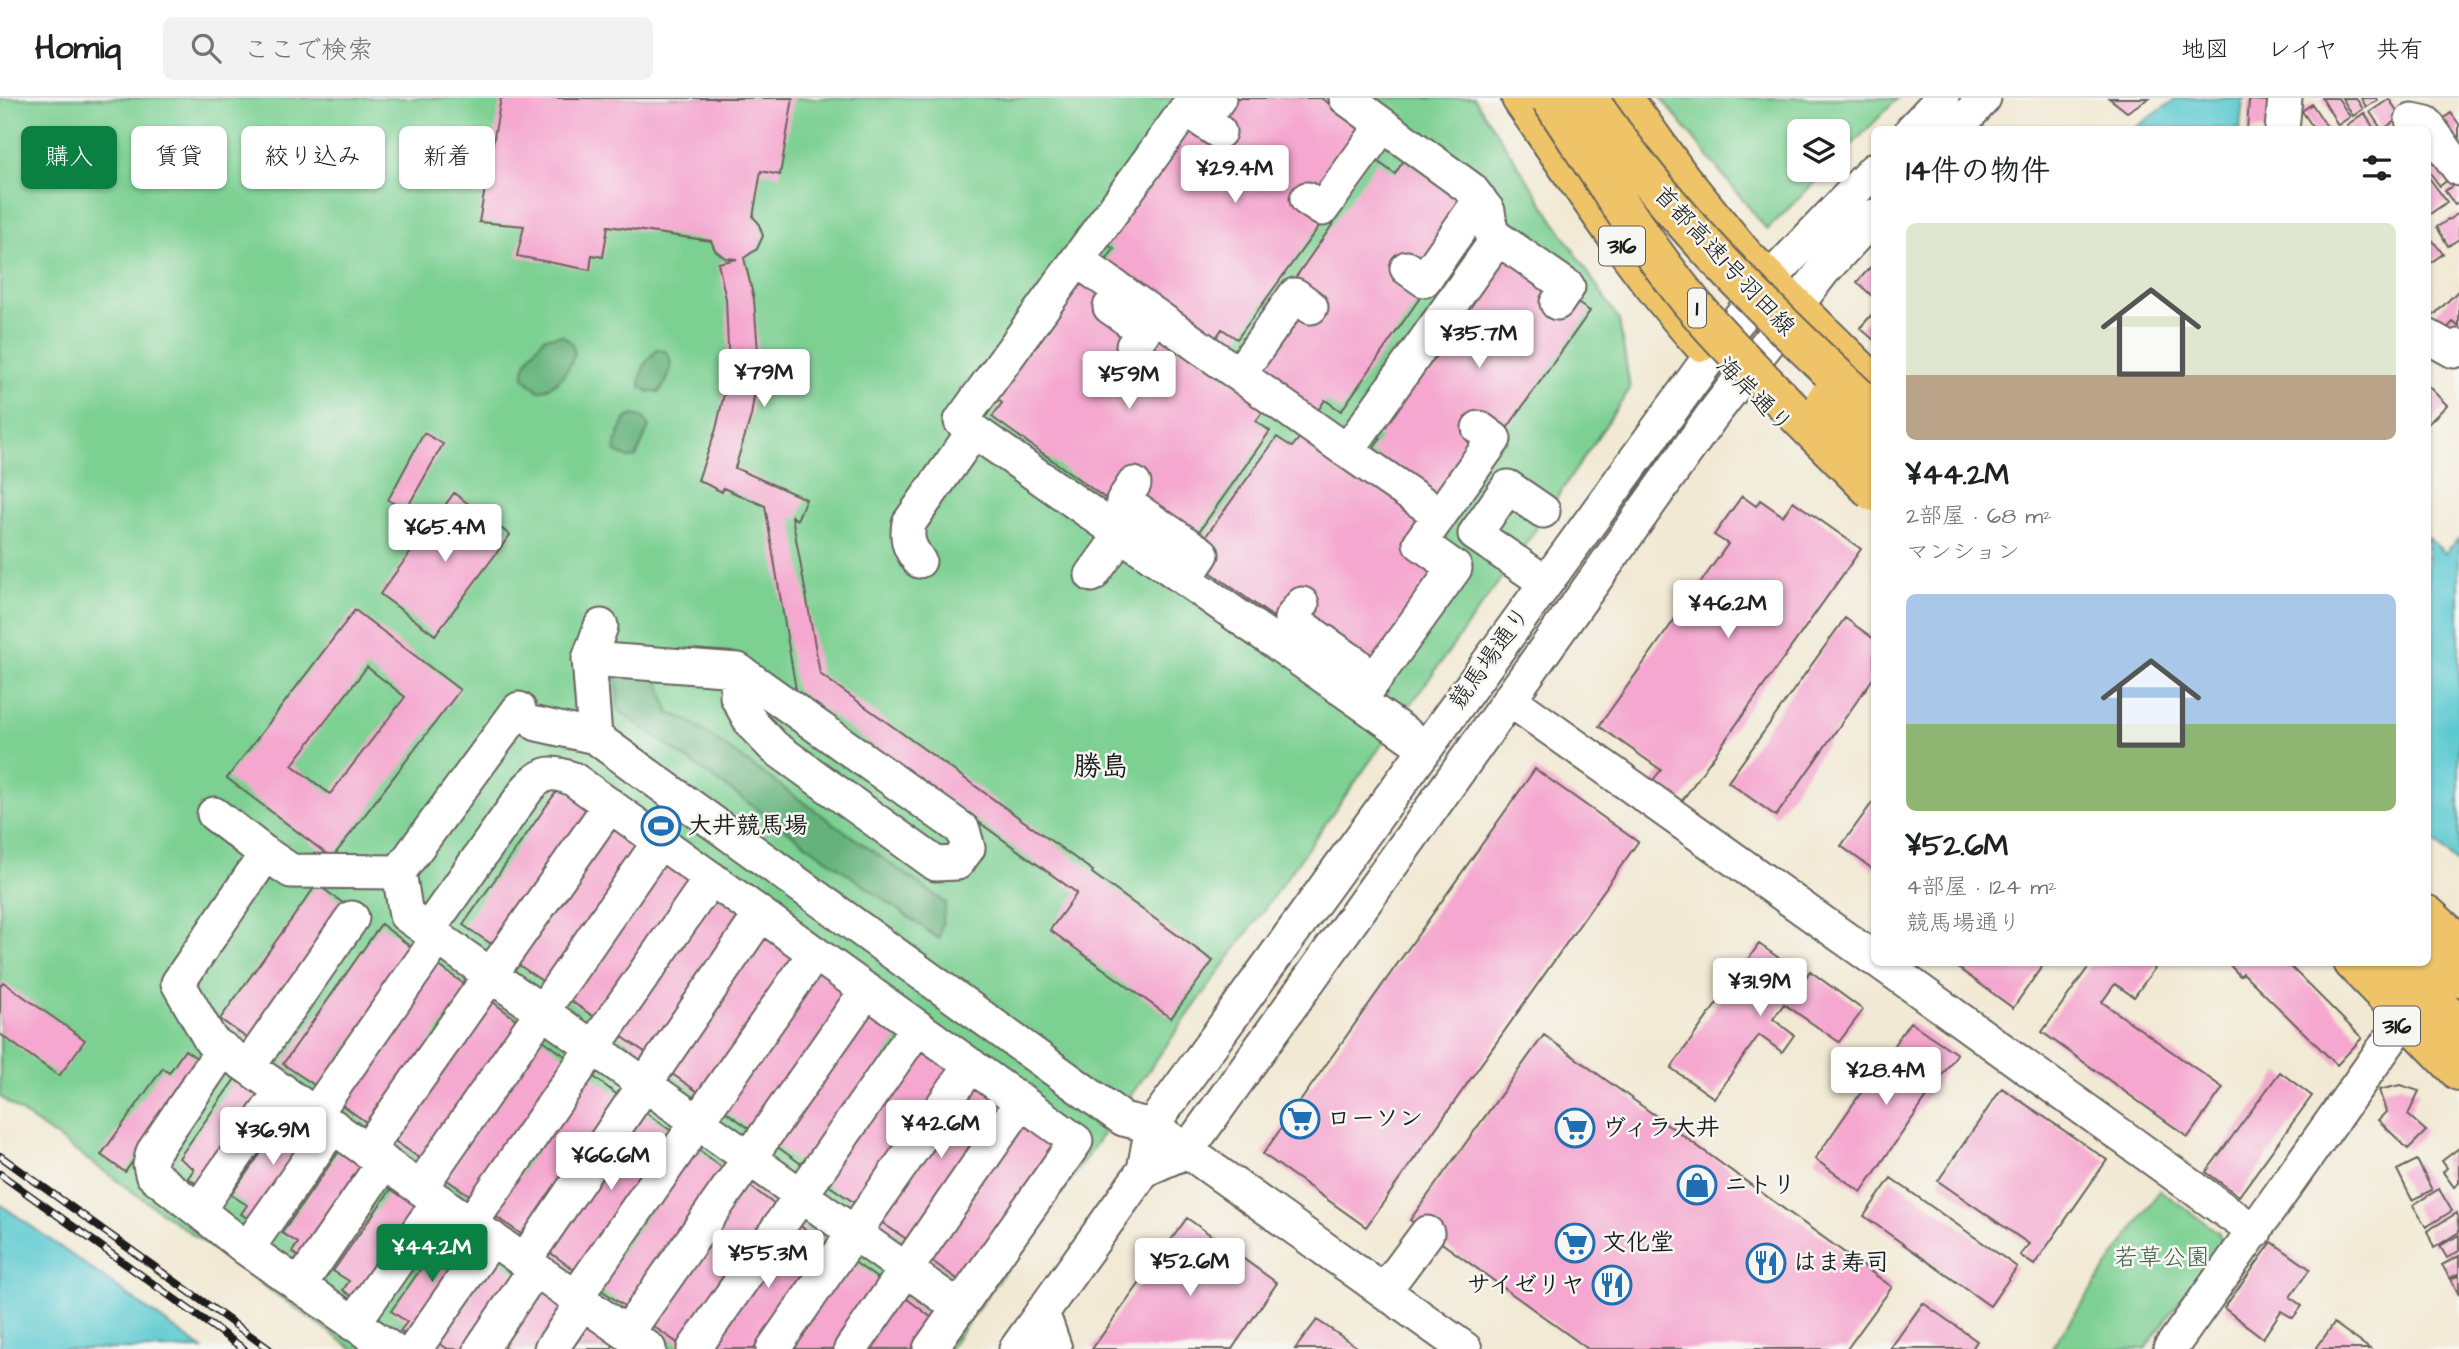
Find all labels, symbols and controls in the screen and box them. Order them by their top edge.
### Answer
search box [163,17,653,80]
text: Homiq [35,25,121,71]
icon: search [187,29,225,67]
text: ここで検索 [243,32,373,68]
text: 地図 [2181,33,2229,67]
text: レイヤ [2267,33,2338,67]
text: 共有 [2376,33,2424,67]
map controls [1787,119,1850,182]
button: layers [1787,119,1850,182]
chip: 購入 [21,126,117,189]
chip: 賃貸 [131,126,227,189]
chip: 絞り込み [241,126,385,189]
chip: 新着 [399,126,495,189]
pin: ¥29.4M [1178,146,1292,205]
icon: filters [2358,149,2396,187]
text: 14件の物件 [1906,150,2050,192]
text: ¥29.4M [1197,152,1273,184]
street label: 首都高速1号羽田線 [1647,180,1801,342]
road number: 316 [1599,226,1645,266]
icon: home [2088,269,2214,395]
road number: 1 [1688,288,1706,328]
pin: ¥35.7M [1422,310,1536,370]
text: ¥35.7M [1441,317,1517,349]
street label: 海岸通り [1708,349,1800,441]
pin: ¥79M [723,350,805,409]
pin: ¥59M [1088,352,1170,411]
text: ¥79M [735,356,793,388]
text: ¥59M [1099,358,1159,390]
text: ¥44.2M [1906,454,2009,496]
text: 2部屋 · 68 m² [1906,500,2052,532]
pin: ¥65.4M [388,504,502,564]
text: ¥65.4M [405,511,485,543]
text: マンション [1906,536,2020,568]
pin: ¥46.2M [1671,580,1785,640]
text: ¥46.2M [1689,587,1767,619]
street label: 競馬場通り [1441,599,1539,717]
icon: home [2088,640,2214,766]
district label: 勝島 [1073,747,1129,786]
sports icon: 大井競馬場 [640,805,682,847]
place label: 大井競馬場 [688,809,808,843]
text: ¥52.6M [1906,825,2008,867]
text: 4部屋 · 124 m² [1906,871,2057,903]
text: 競馬場通り [1906,907,2021,939]
pin: ¥31.9M [1703,958,1817,1018]
text: ¥31.9M [1729,965,1791,997]
road number: 316 [2374,1007,2420,1046]
pin: ¥28.4M [1829,1048,1943,1107]
text: ¥28.4M [1847,1054,1925,1086]
supermarket icon: ローソン [1279,1098,1321,1140]
pin: ¥42.6M [884,1100,998,1160]
place label: ローソン [1327,1102,1423,1136]
text: ¥42.6M [902,1107,980,1139]
supermarket icon: ヴィラ大井 [1554,1107,1596,1149]
pin: ¥36.9M [216,1108,330,1167]
place label: ヴィラ大井 [1602,1111,1720,1145]
text: ¥36.9M [236,1114,310,1146]
pin: ¥66.6M [554,1132,668,1192]
text: ¥66.6M [572,1139,650,1171]
shop icon: ニトリ [1676,1164,1718,1206]
place label: ニトリ [1724,1168,1796,1202]
supermarket icon: 文化堂 [1554,1222,1596,1264]
pin: ¥44.2M [375,1224,489,1284]
place label: 文化堂 [1602,1226,1674,1260]
pin: ¥55.3M [711,1230,825,1290]
text: ¥44.2M [392,1231,472,1263]
text: ¥55.3M [729,1237,807,1269]
pin: ¥52.6M [1133,1238,1247,1298]
park label: 若草公園 [2114,1241,2210,1275]
restaurant icon: はま寿司 [1745,1242,1787,1284]
text: ¥52.6M [1151,1245,1229,1277]
place label: はま寿司 [1793,1246,1889,1280]
restaurant icon: サイゼリヤ [1591,1264,1633,1306]
place label: サイゼリヤ [1466,1268,1585,1302]

